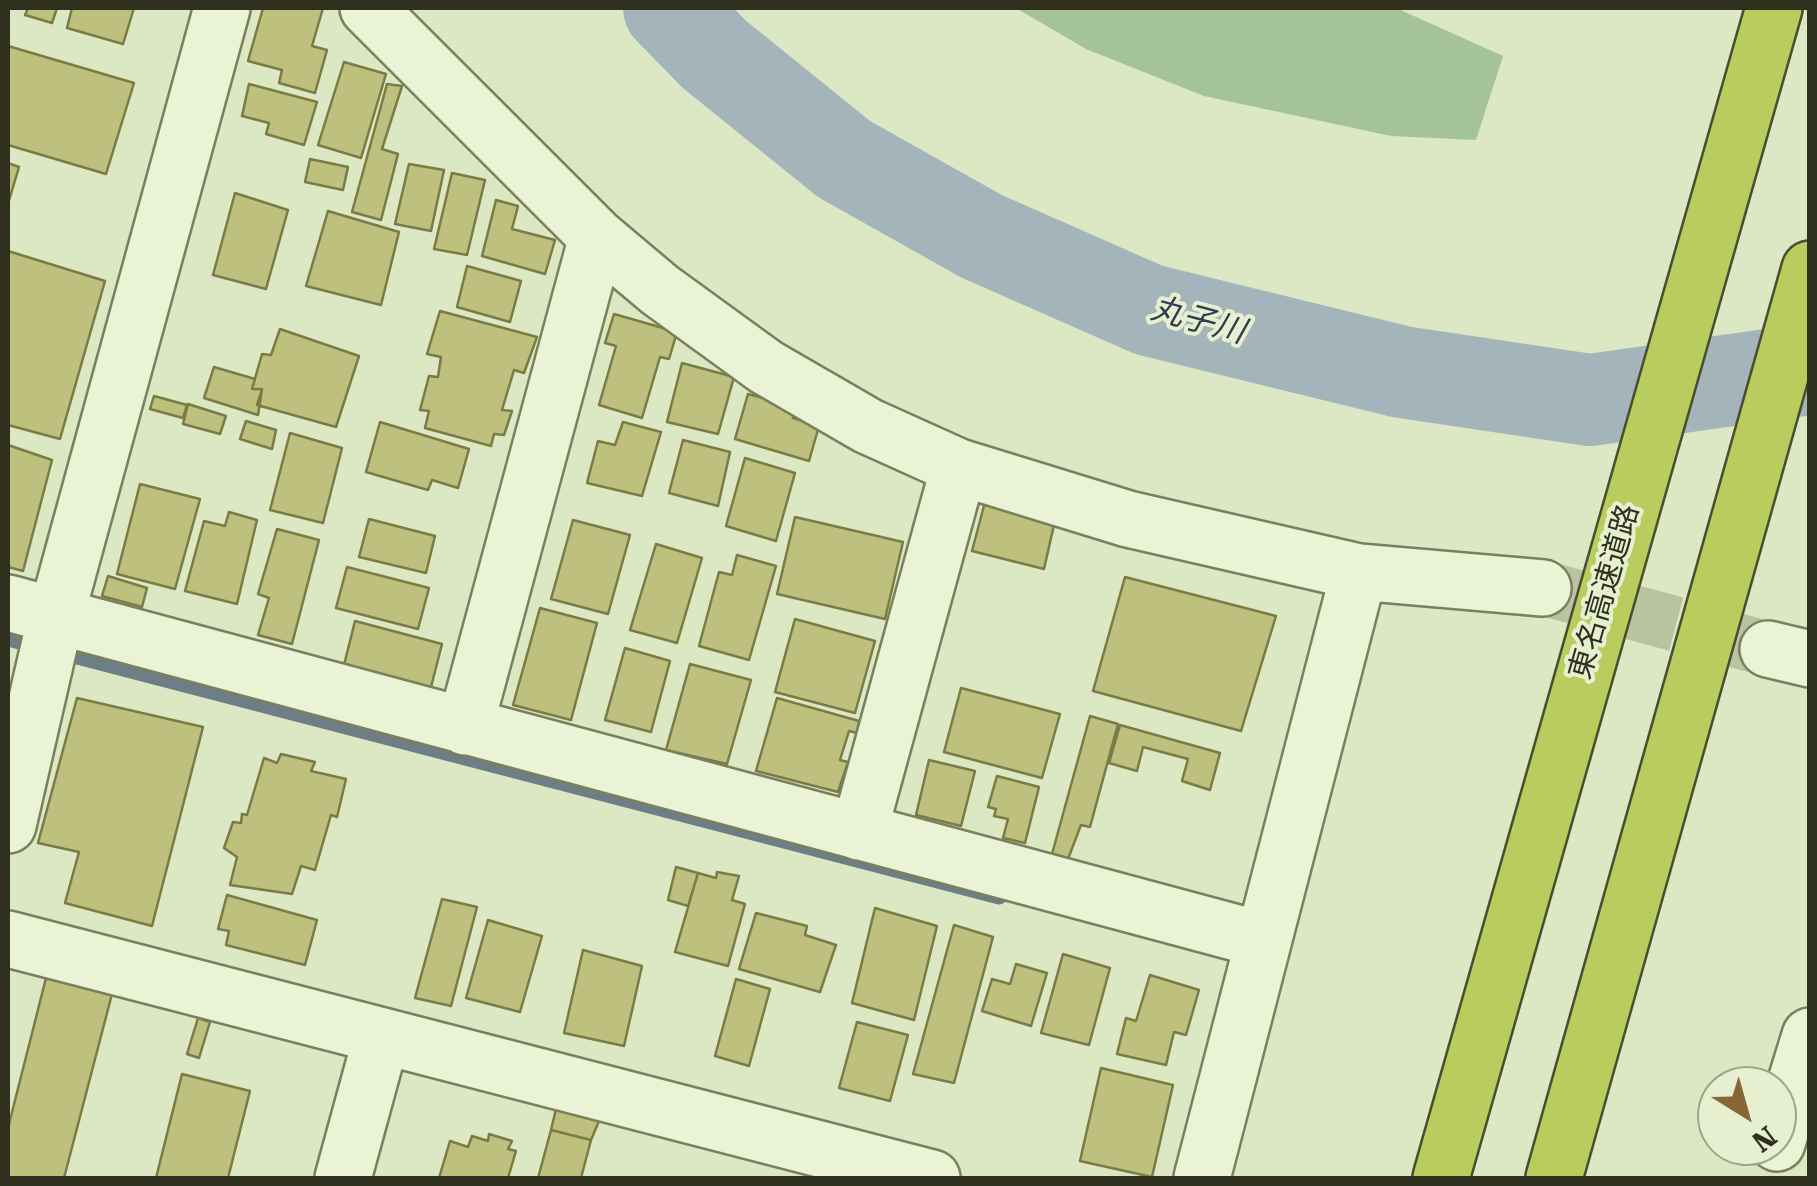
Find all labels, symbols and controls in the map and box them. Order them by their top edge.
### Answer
water label: 丸子川 [1147,290,1249,352]
street label: 東名高速道路 [1563,501,1647,683]
north arrow [1697,1066,1797,1166]
text: N [1746,1119,1783,1158]

